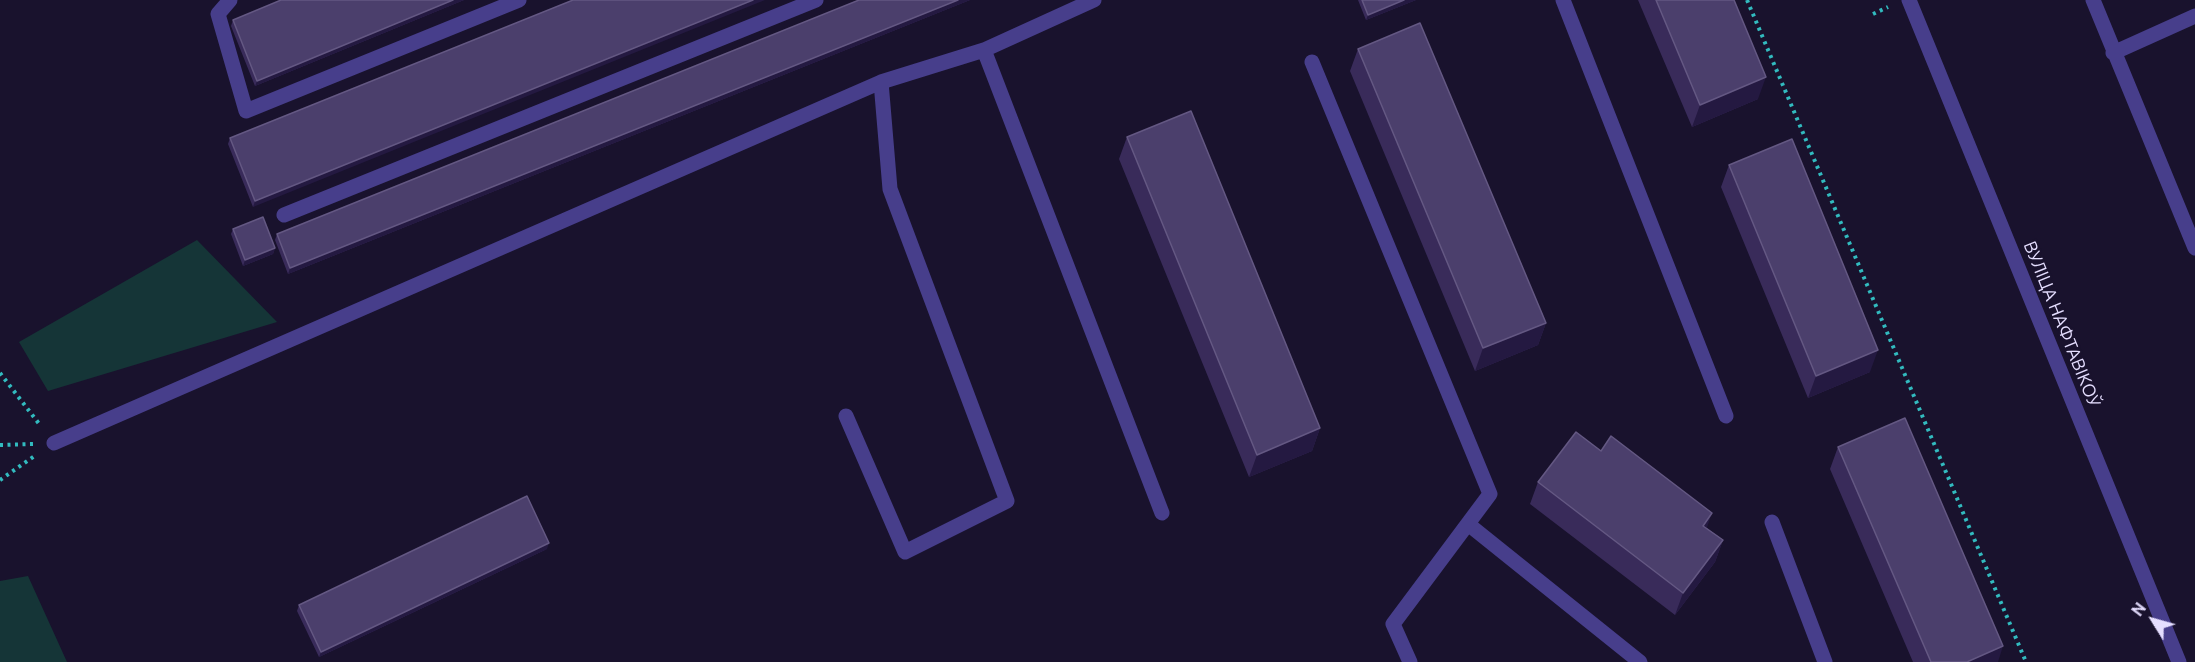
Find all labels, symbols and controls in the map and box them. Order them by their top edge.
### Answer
street label: ВУЛІЦА НАФТАВІКОЎ [2019,238,2105,410]
north arrow [2123,590,2183,650]
text: N [2128,599,2149,619]

